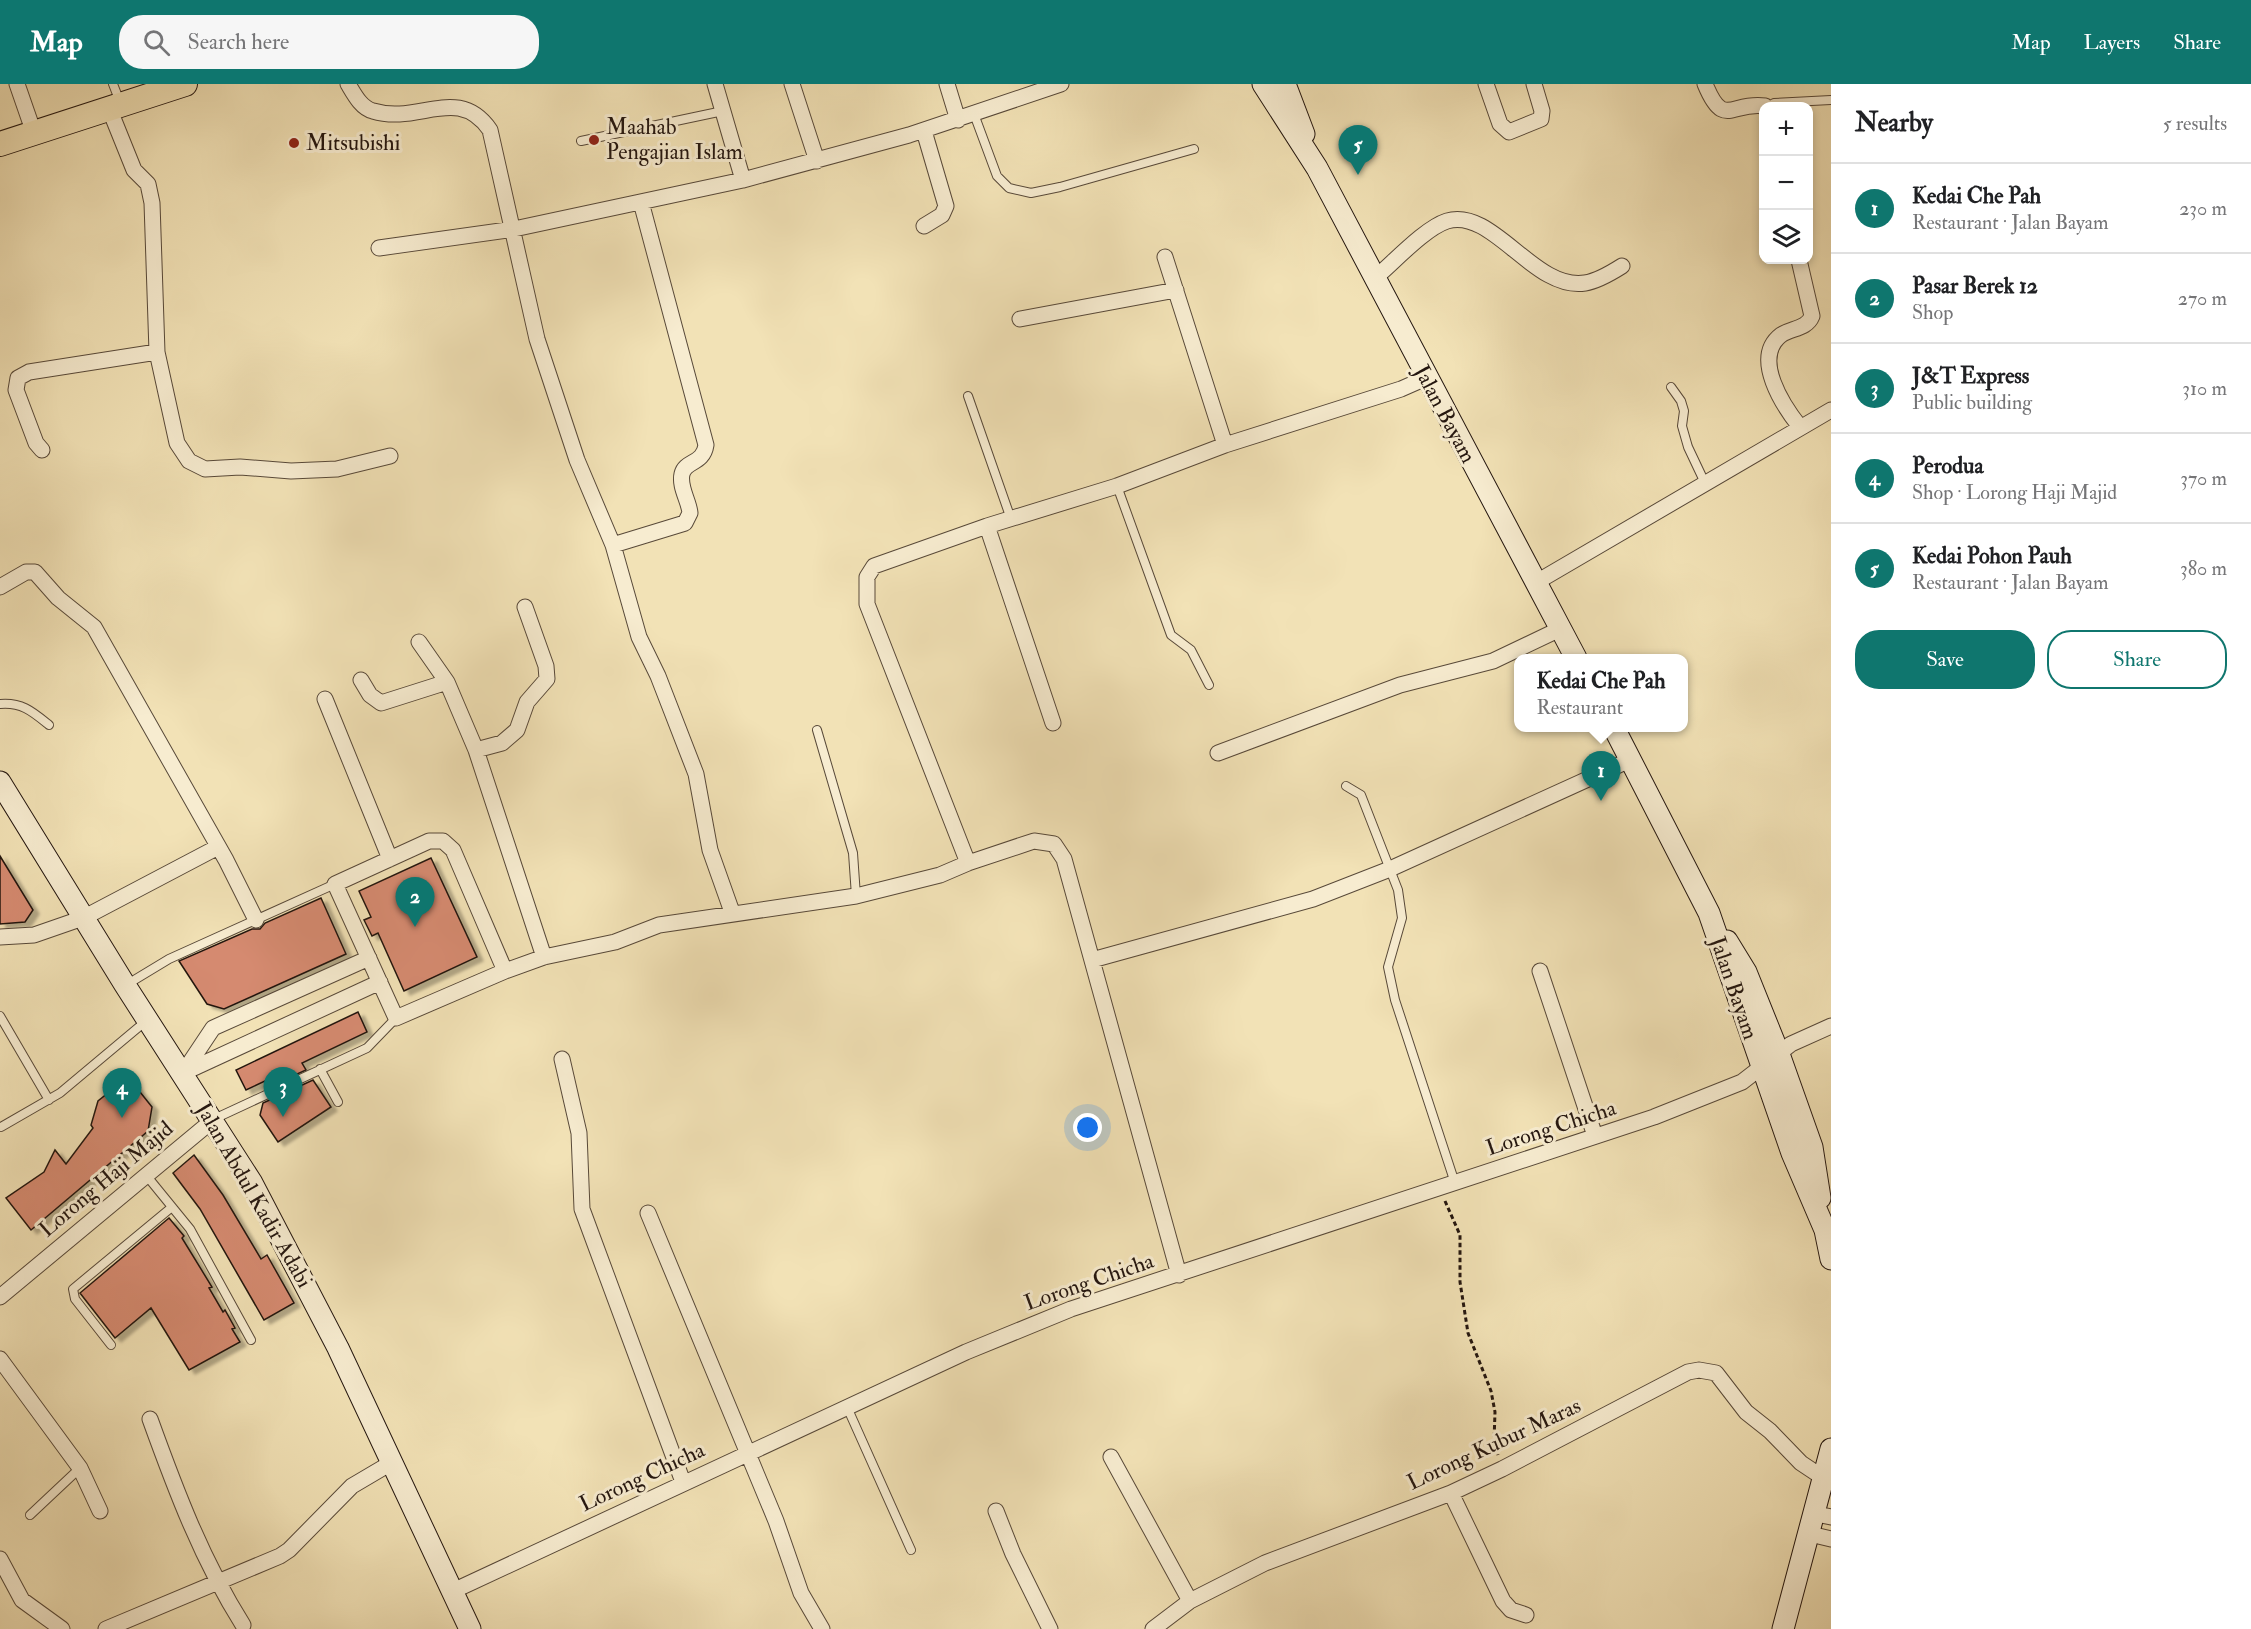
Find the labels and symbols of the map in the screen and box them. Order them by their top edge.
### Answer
place label: Maahab Pengajian Islam [606,113,743,166]
pin: 5 [1338,126,1378,175]
place label: Mitsubishi [306,129,401,157]
marker: Maahab Pengajian Islam [587,133,601,147]
marker: Mitsubishi [287,136,301,150]
street label: Jalan Bayam [1407,359,1483,468]
pin: 1 [1582,752,1620,801]
pin: 2 [396,878,434,927]
street label: Jalan Bayam [1703,932,1765,1043]
pin: 4 [102,1068,142,1118]
pin: 3 [264,1068,302,1117]
street label: Lorong Chicha [1482,1094,1620,1162]
street label: Jalan Abdul Kadir Adabi [189,1096,319,1293]
your location [1073,1113,1102,1142]
street label: Lorong Haji Majid [33,1115,179,1243]
street label: Lorong Chicha [1021,1246,1158,1317]
street label: Lorong Kubur Maras [1403,1392,1585,1496]
street label: Lorong Chicha [575,1435,710,1518]

